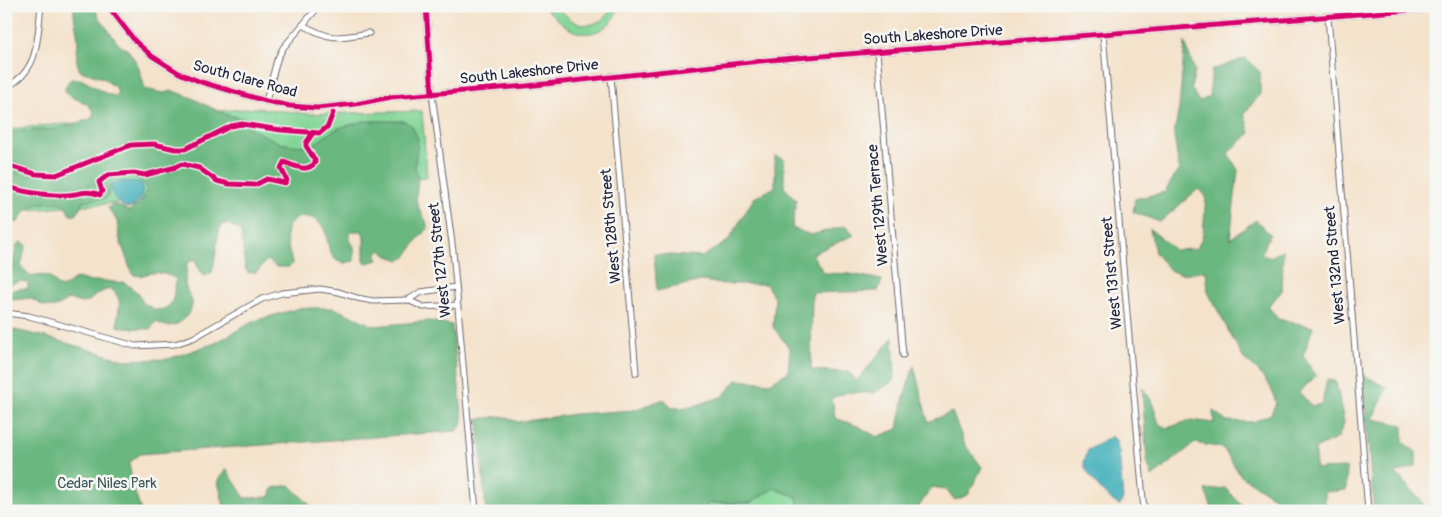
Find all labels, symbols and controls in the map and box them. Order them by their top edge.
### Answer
street label: South Lakeshore Drive [863,21,1004,49]
street label: South Lakeshore Drive [459,55,600,89]
street label: South Clare Road [191,56,299,102]
street label: West 129th Terrace [863,143,893,267]
street label: West 128th Street [596,167,625,284]
street label: West 127th Street [424,201,455,318]
street label: West 132nd Street [1320,204,1350,325]
street label: West 131st Street [1098,215,1126,330]
park label: Cedar Niles Park [57,474,158,493]

